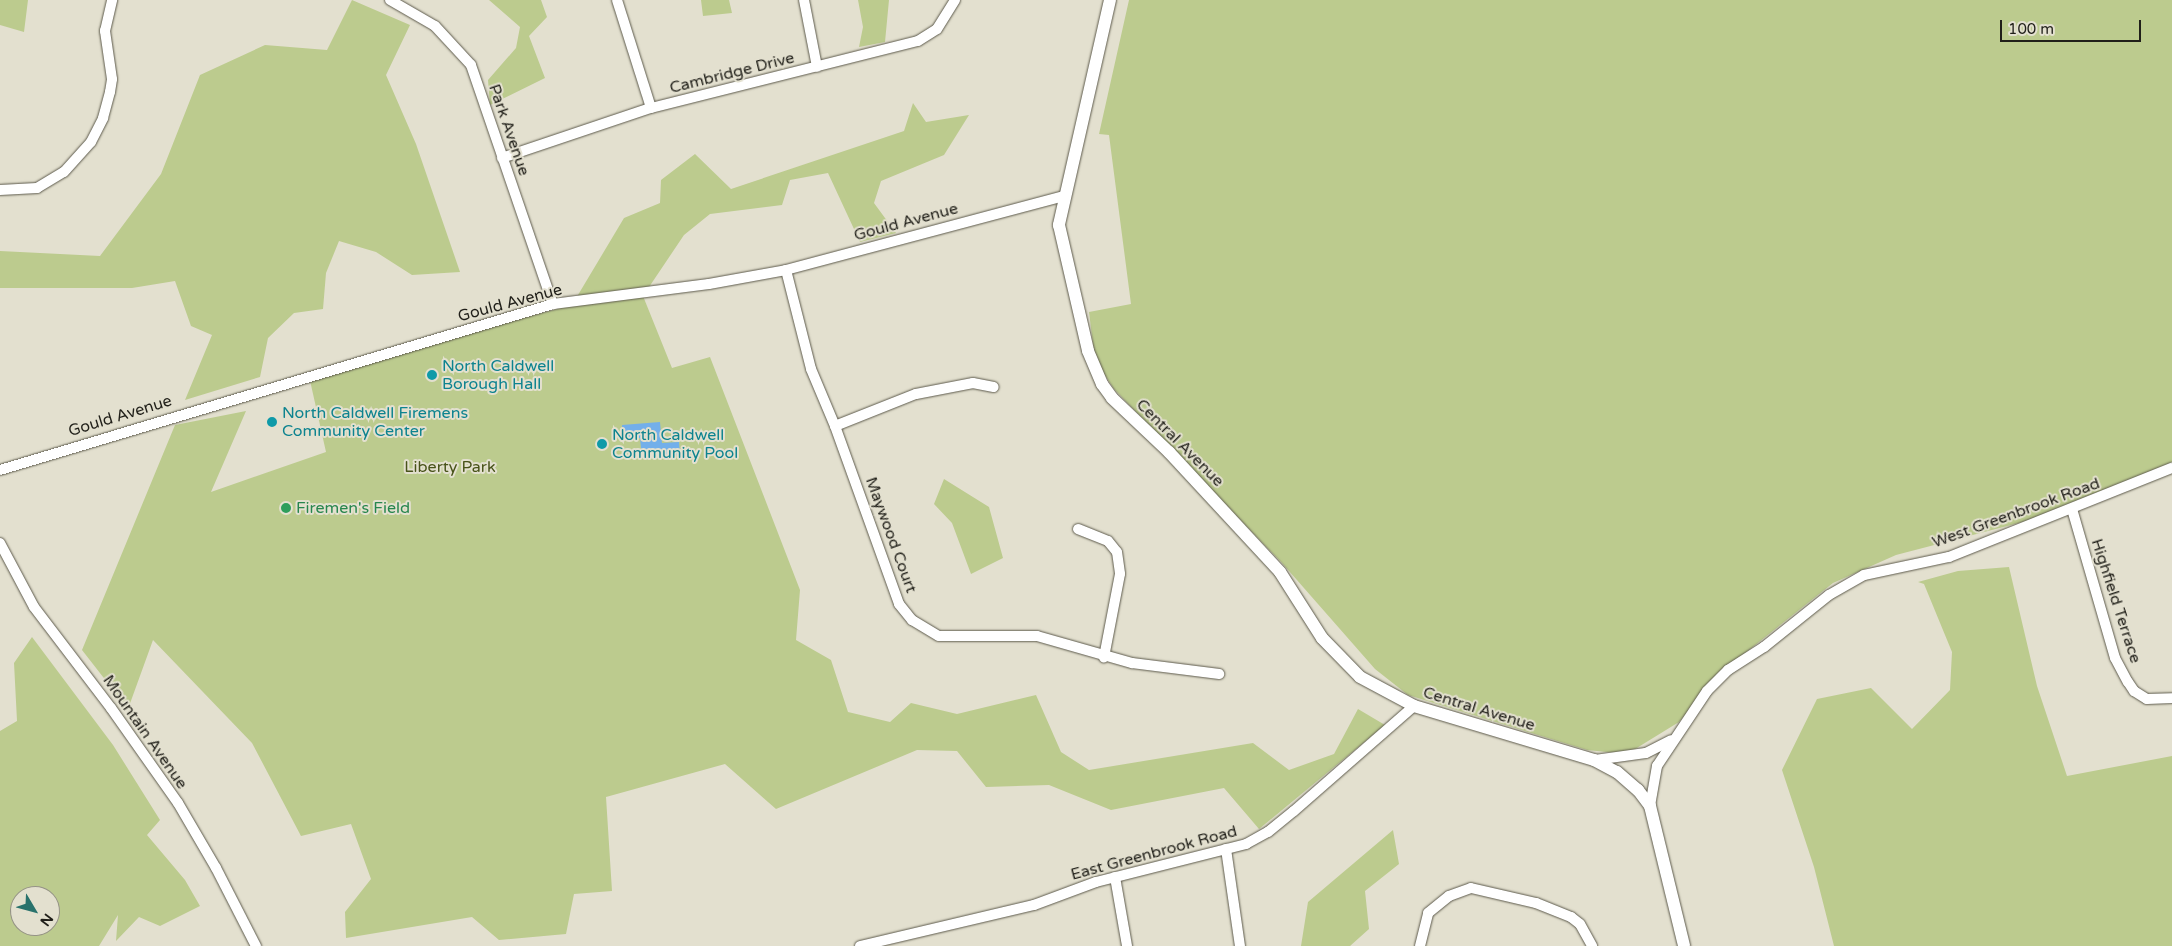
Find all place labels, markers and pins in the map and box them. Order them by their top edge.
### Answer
place label: North Caldwell Borough Hall [442,356,554,394]
marker: North Caldwell Borough Hall [426,369,438,381]
place label: North Caldwell Firemens Community Center [282,403,468,441]
marker: North Caldwell Firemens Community Center [266,416,278,428]
place label: North Caldwell Community Pool [612,425,738,463]
marker: North Caldwell Community Pool [596,438,608,450]
place label: Firemen's Field [296,498,410,518]
marker: Firemen's Field [280,502,292,514]

